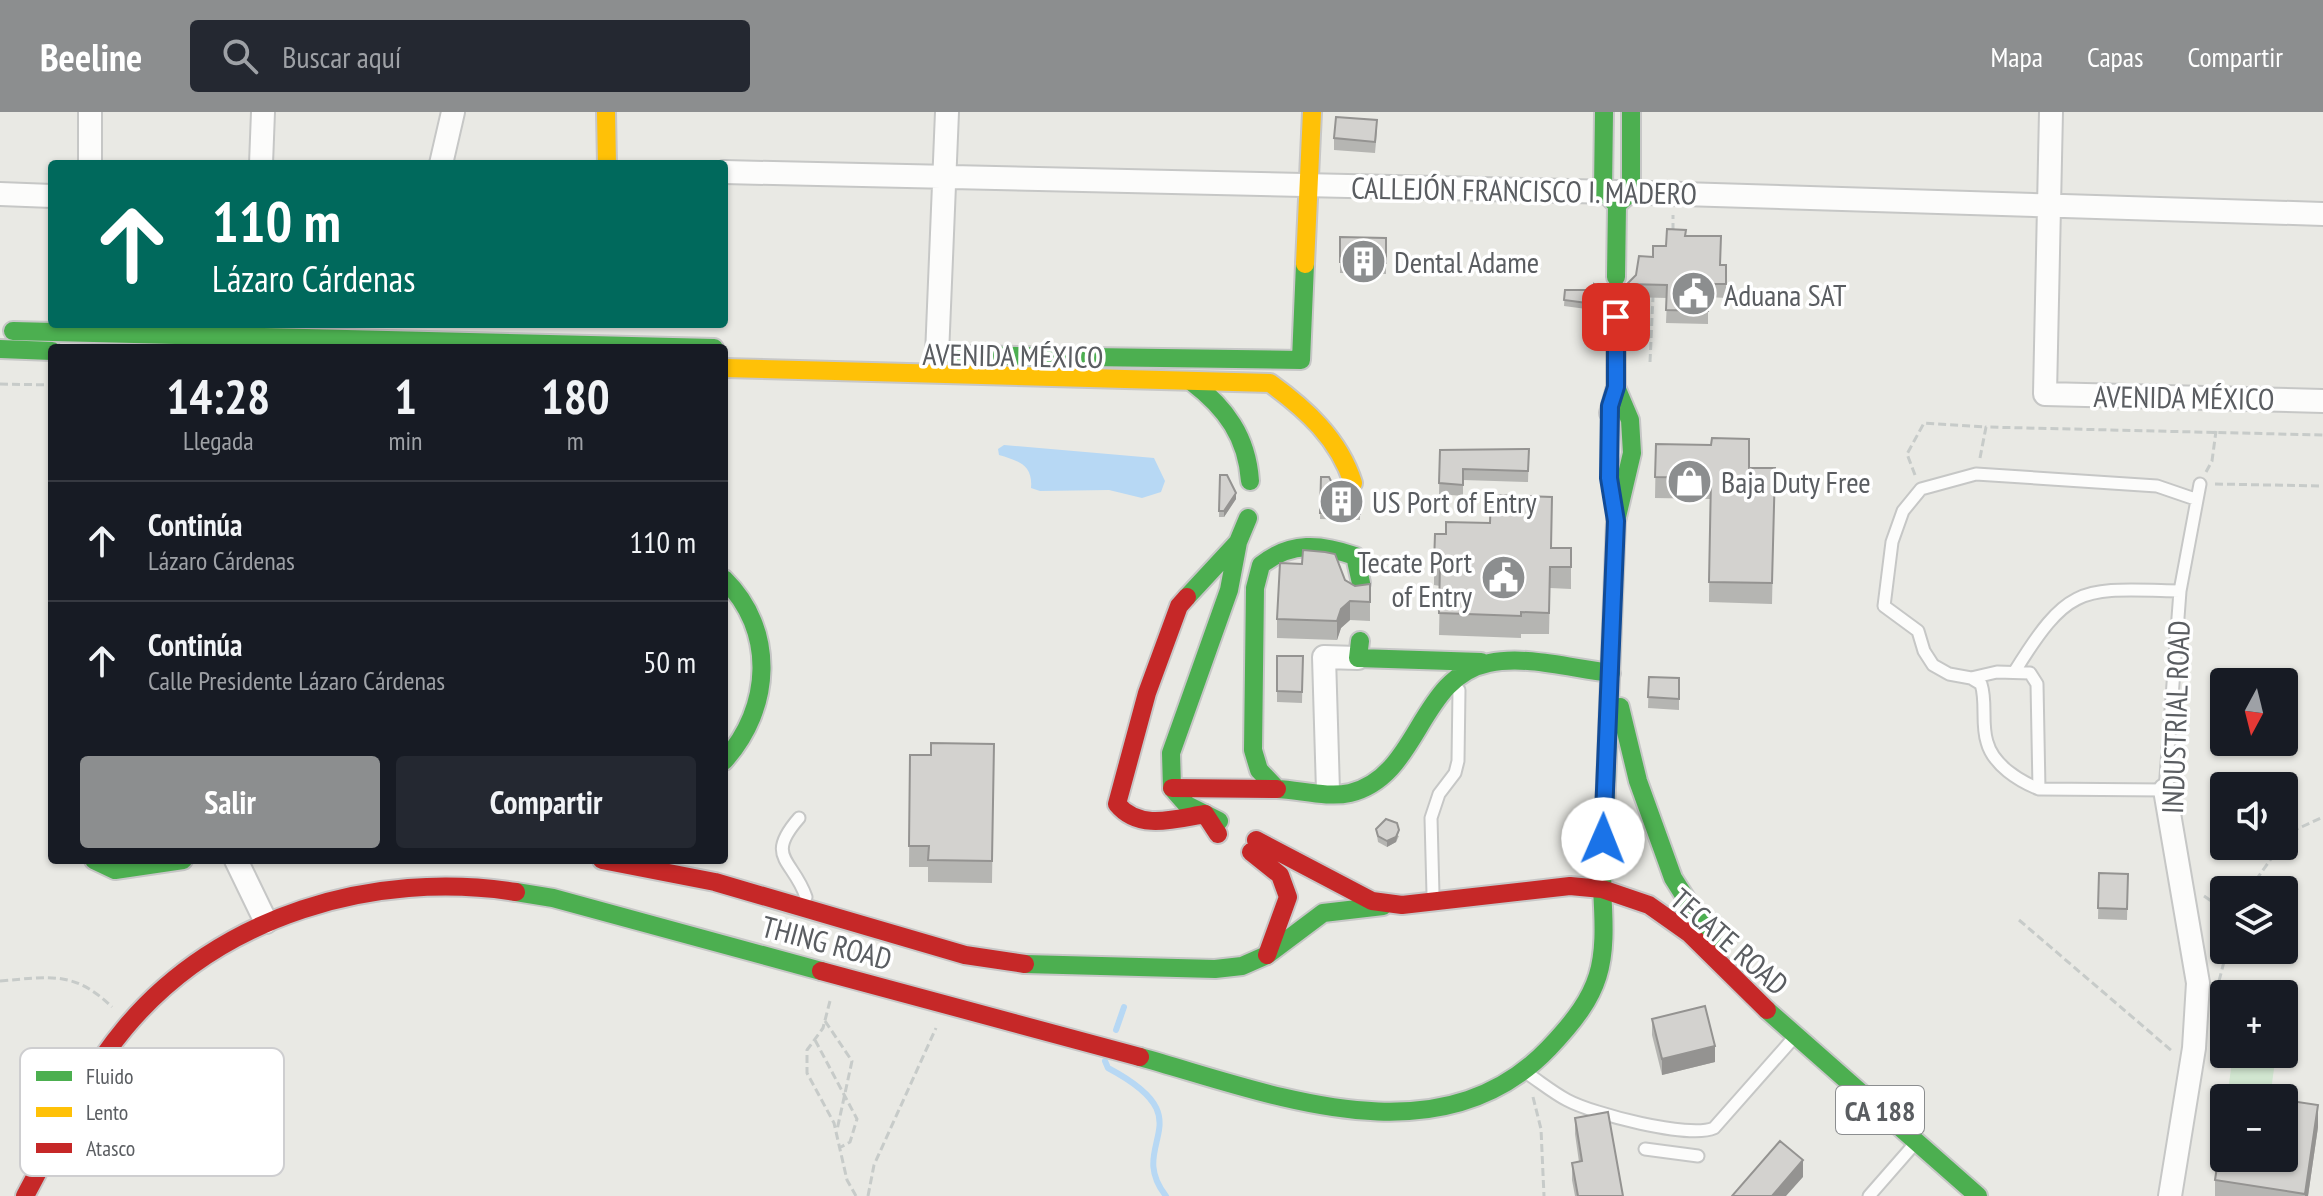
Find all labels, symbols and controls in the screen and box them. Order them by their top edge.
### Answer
search box [190,20,750,92]
text: Beeline [40,32,142,81]
icon: search [218,34,262,78]
text: Buscar aquí [282,37,401,76]
text: Mapa [1991,38,2043,75]
text: Capas [2087,38,2143,75]
text: Compartir [2187,38,2283,75]
street label: CALLEJÓN FRANCISCO I. MADERO [1351,167,1697,213]
text: 110 m [212,185,341,257]
icon: ahead [80,192,184,296]
building icon: Dental Adame [1339,237,1387,285]
place label: Dental Adame [1394,242,1539,281]
text: Lázaro Cárdenas [212,255,415,302]
public building icon: Aduana SAT [1669,270,1717,318]
place label: Aduana SAT [1724,275,1847,314]
pin [1582,283,1650,351]
icon: arrive [1594,295,1638,339]
street label: AVENIDA MÉXICO [922,334,1104,376]
text: 14:28 [166,365,270,427]
text: 1 [394,365,417,427]
text: 180 [541,365,610,427]
street label: AVENIDA MÉXICO [2093,376,2275,418]
text: Llegada [183,424,254,457]
text: min [388,424,422,457]
text: m [567,424,584,457]
shop icon: Baja Duty Free [1666,457,1714,505]
place label: Baja Duty Free [1721,462,1871,501]
building icon: US Port of Entry [1317,477,1365,525]
place label: US Port of Entry [1372,482,1537,521]
text: Continúa [148,505,242,544]
icon: ahead [80,519,124,563]
text: 110 m [630,522,696,561]
place label: Tecate Port of Entry [1357,542,1473,615]
text: Lázaro Cárdenas [148,544,295,577]
public building icon: Tecate Port of Entry [1479,554,1527,602]
street label: INDUSTRIAL ROAD [2152,620,2198,814]
text: Continúa [148,625,242,664]
icon: ahead [80,639,124,683]
text: 50 m [643,642,696,681]
text: Calle Presidente Lázaro Cárdenas [148,664,445,697]
north arrow [2210,668,2298,756]
map controls [2210,668,2298,1172]
button: Salir [80,756,380,848]
button: Compartir [396,756,696,848]
button: sound [2210,772,2298,860]
position arrow [1561,797,1645,881]
button: layers [2210,876,2298,964]
street label: TECATE ROAD [1663,879,1797,1003]
street label: THING ROAD [758,906,896,978]
button: + [2210,980,2298,1068]
legend [20,1048,284,1176]
text: Fluido [86,1062,134,1090]
button: − [2210,1084,2298,1172]
road number: CA 188 [1836,1086,1924,1134]
text: Lento [86,1098,128,1126]
text: Atasco [86,1134,135,1162]

